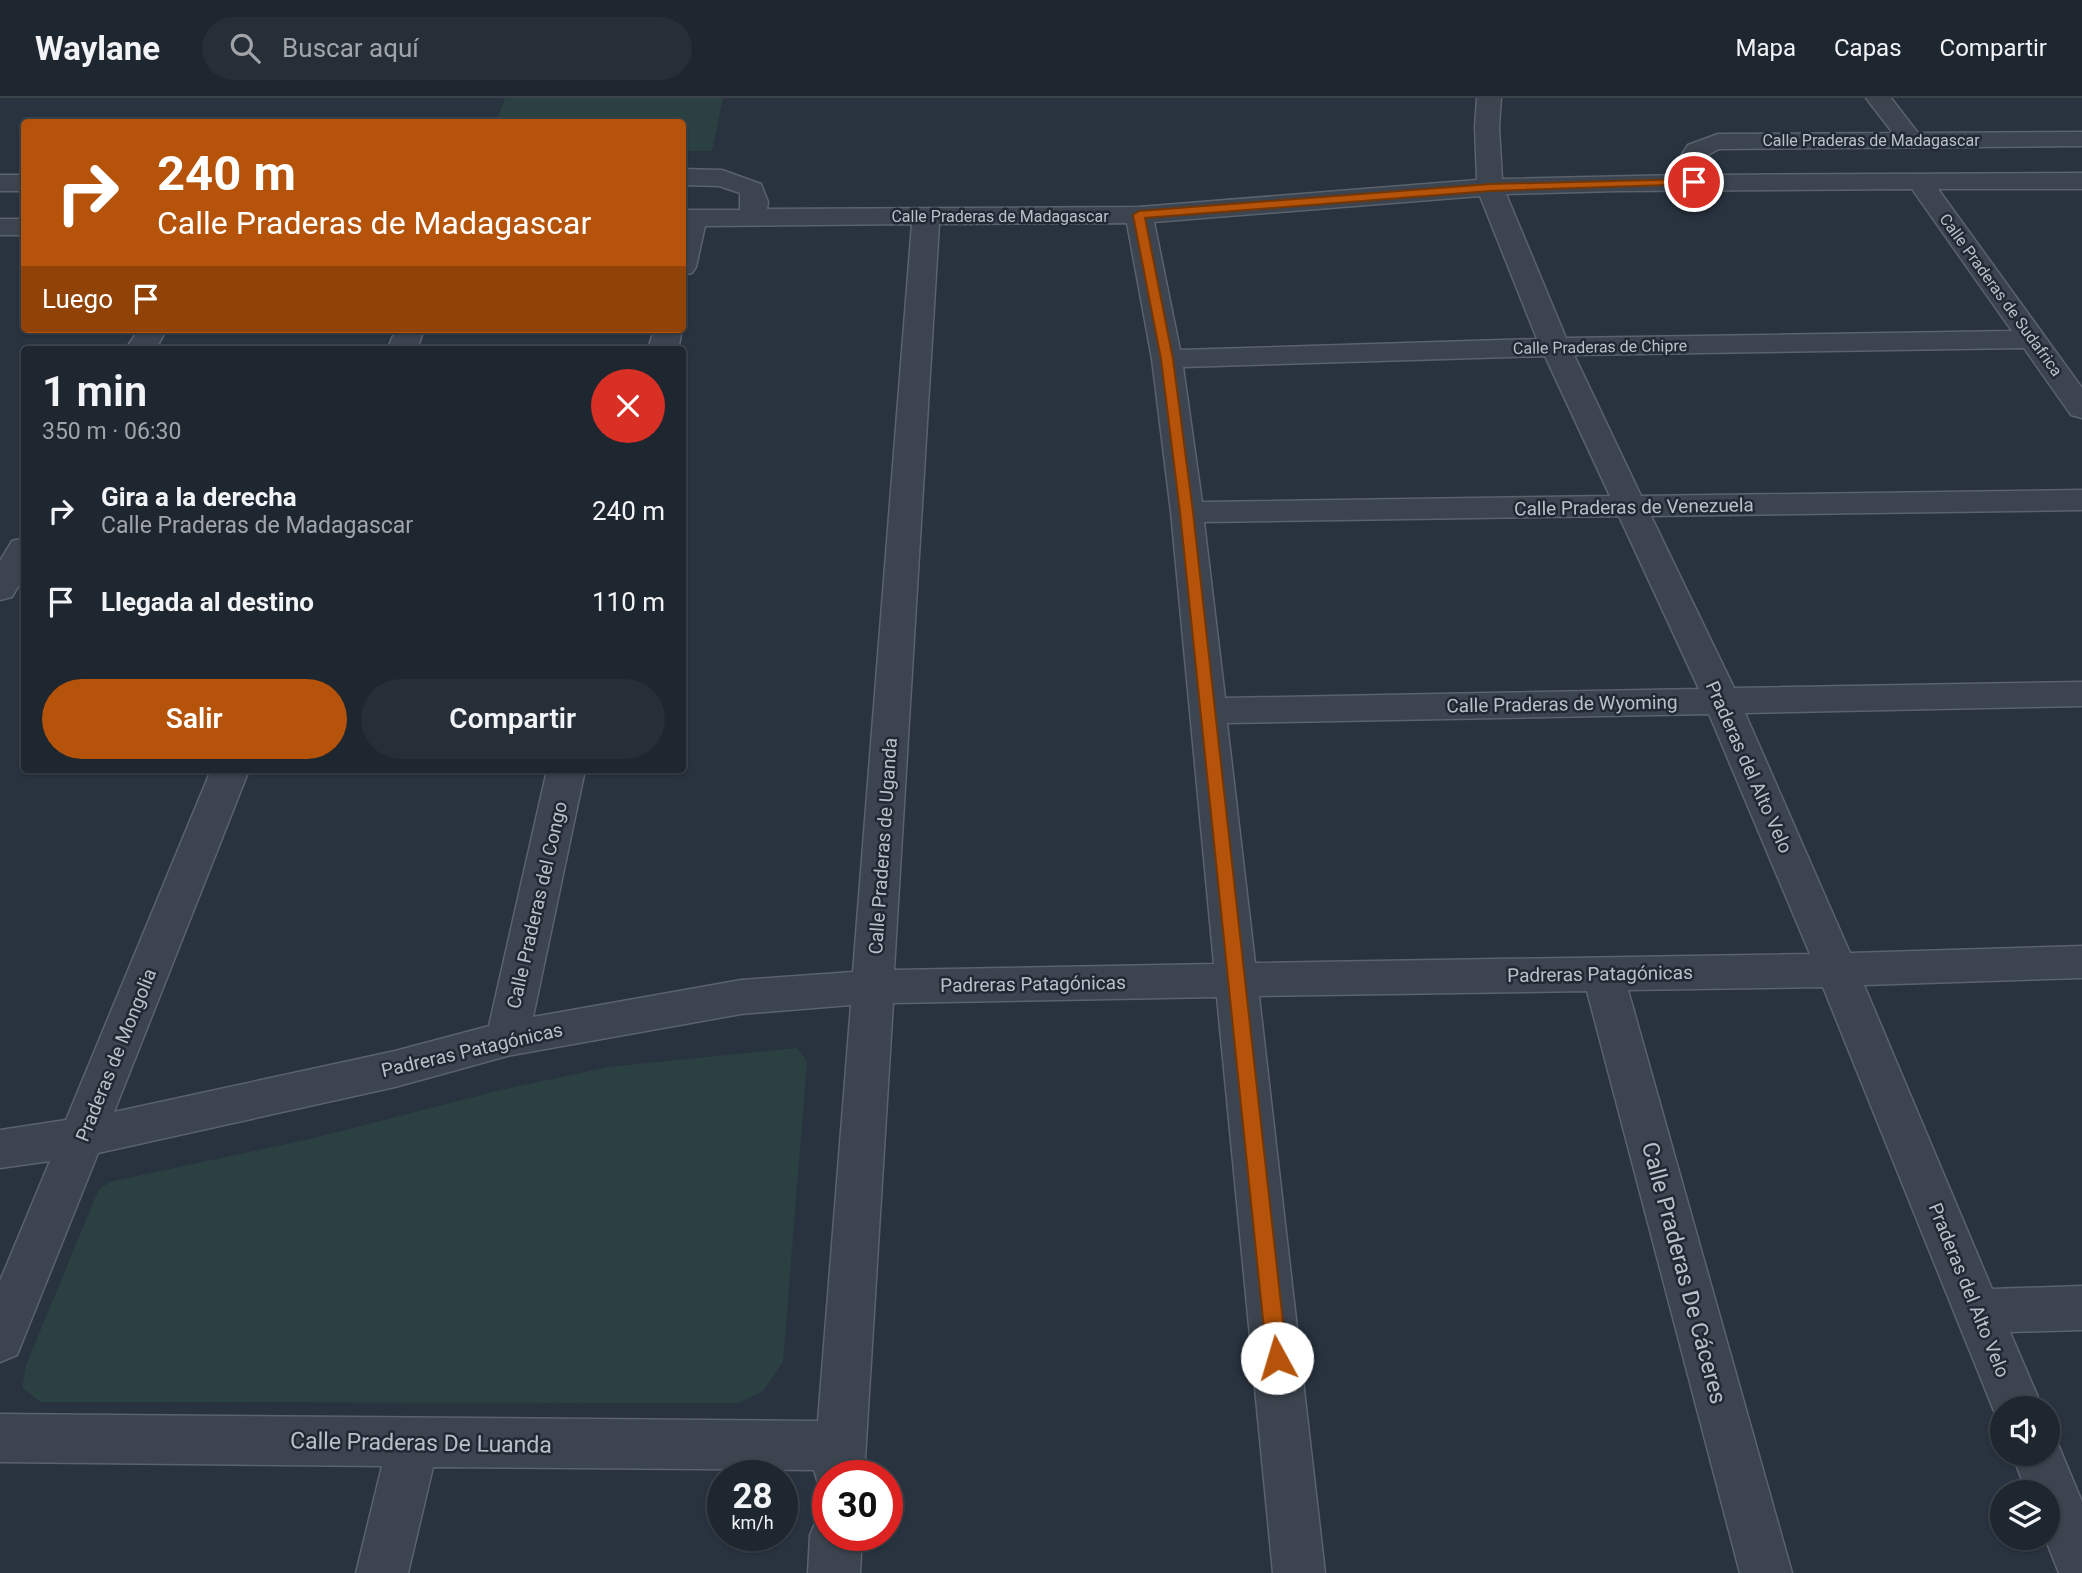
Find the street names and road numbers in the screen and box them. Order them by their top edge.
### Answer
street label: Calle Praderas de Madagascar [1762,131,1980,150]
street label: Calle Praderas de Madagascar [891,207,1109,226]
street label: Calle Praderas de Sudafrica [1936,210,2066,380]
street label: Calle Praderas de Chipre [1513,336,1687,358]
street label: Calle Praderas de Venezuela [1514,493,1754,521]
street label: Praderas del Alto Velo [1701,677,1797,857]
street label: Calle Praderas de Wyoming [1446,690,1678,718]
street label: Calle Praderas de Uganda [864,737,902,955]
street label: Calle Praderas del Congo [502,799,572,1011]
street label: Padreras Patagónicas [1507,961,1693,987]
street label: Praderas de Mongolia [71,965,161,1145]
street label: Padreras Patagónicas [940,971,1126,997]
street label: Padreras Patagónicas [379,1018,565,1082]
street label: Calle Praderas De Cáceres [1636,1139,1732,1407]
street label: Praderas del Alto Velo [1923,1199,2015,1381]
street label: Calle Praderas De Luanda [290,1427,552,1459]

